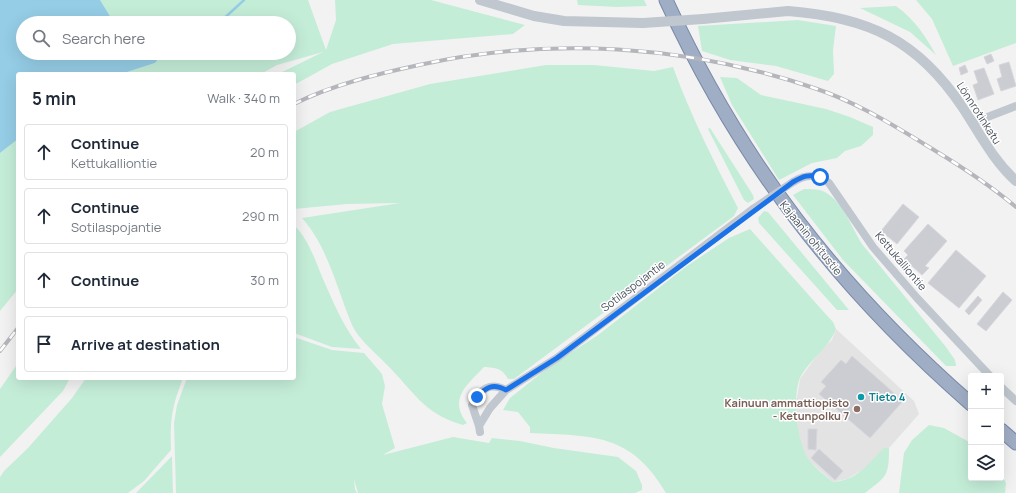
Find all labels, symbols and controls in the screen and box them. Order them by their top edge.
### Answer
search box [16,16,296,60]
icon: search [30,27,52,49]
text: Search here [62,28,145,49]
street label: Lönnrotinkatu [954,79,1005,147]
text: 5 min [32,87,76,110]
text: Walk · 340 m [207,89,280,107]
text: Continue [71,133,139,154]
icon: ahead [33,141,55,163]
text: 20 m [250,143,279,161]
text: Kettukalliontie [71,154,157,172]
route start [811,168,829,186]
text: Continue [71,197,139,218]
street label: Kajaanin ohitustie [777,198,846,278]
icon: ahead [33,205,55,227]
text: 290 m [242,207,279,225]
text: Sotilaspojantie [71,218,161,236]
street label: Kettukalliontie [872,228,931,294]
street label: Sotilaspojantie [598,256,668,315]
icon: ahead [33,269,55,291]
text: Continue [71,270,139,291]
text: 30 m [250,271,279,289]
icon: arrive [33,333,55,355]
text: Arrive at destination [71,334,220,355]
map controls [968,373,1004,481]
button: + [968,373,1004,409]
route end [468,388,486,406]
place label: Tieto 4 [869,389,906,404]
marker: Tieto 4 [856,392,866,402]
place label: Kainuun ammattiopisto - Ketunpolku 7 [724,395,849,423]
marker: Kainuun ammattiopisto - Ketunpolku 7 [852,404,862,414]
button: − [968,409,1004,445]
button: layers [968,445,1004,481]

